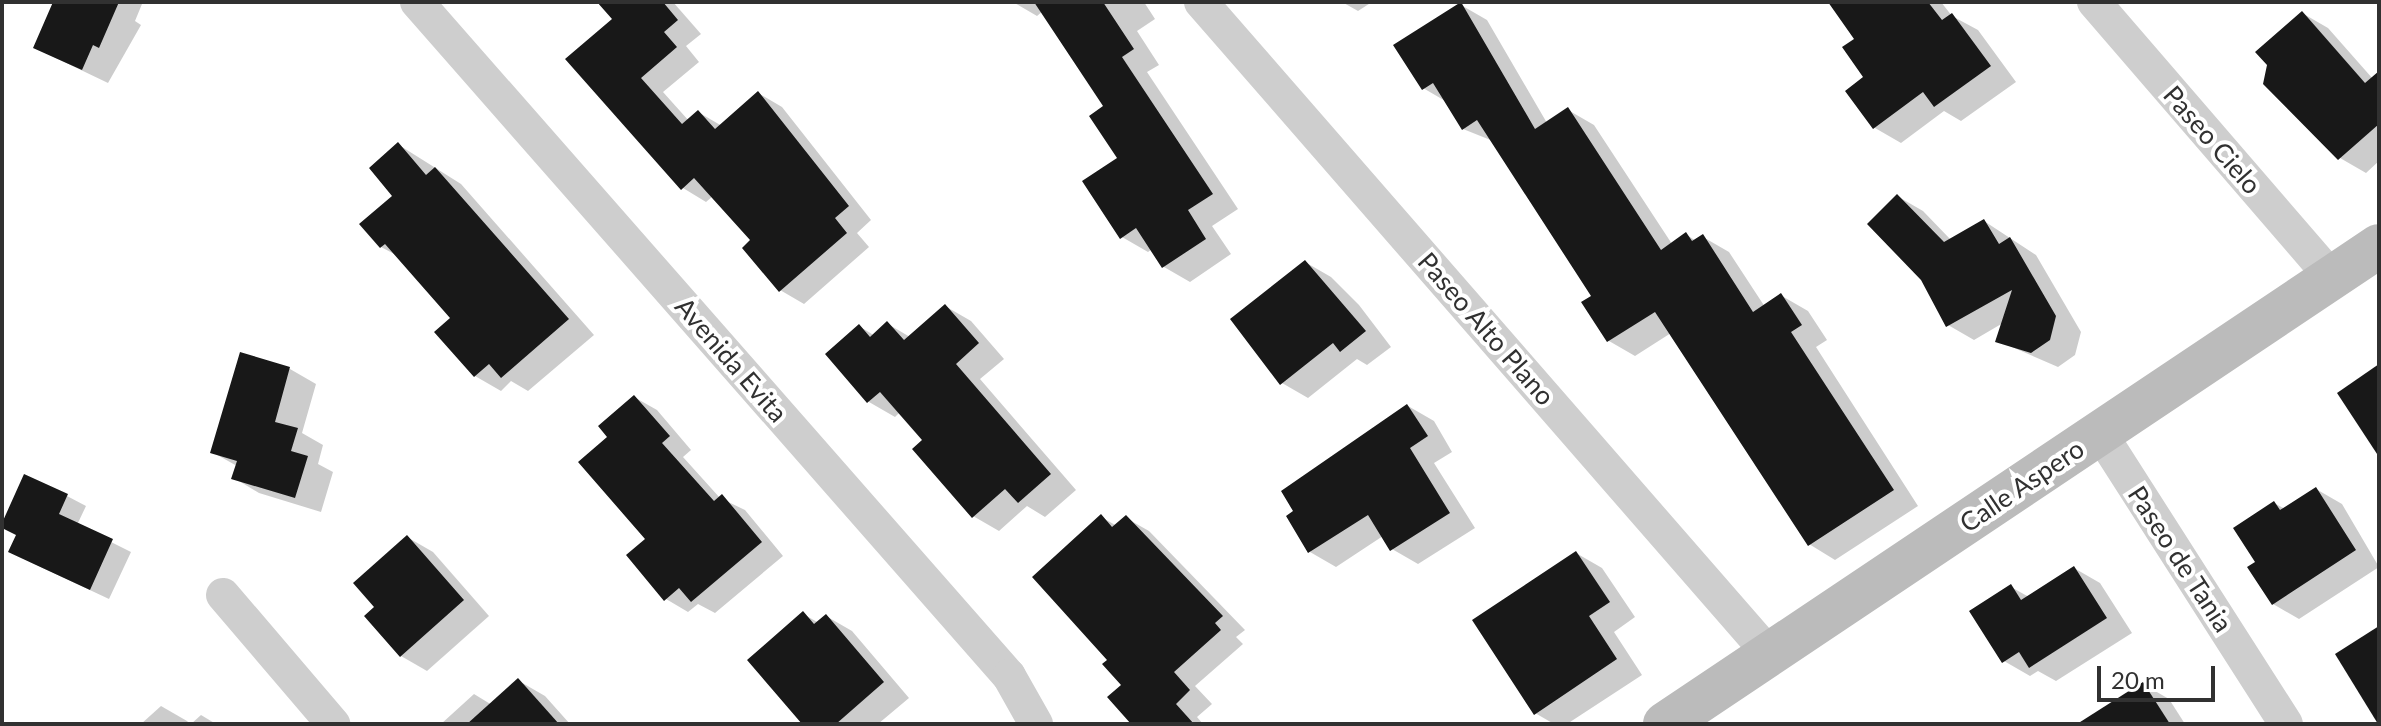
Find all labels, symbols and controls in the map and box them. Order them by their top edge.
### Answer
street label: Paseo Cielo [2157,80,2267,200]
street label: Paseo Alto Plano [1411,246,1561,412]
street label: Avenida Evita [669,291,793,429]
street label: Calle Aspero [1954,433,2090,539]
street label: Paseo de Tania [2121,480,2239,638]
scale bar [2101,650,2219,700]
text: 20 m [2111,665,2165,694]

